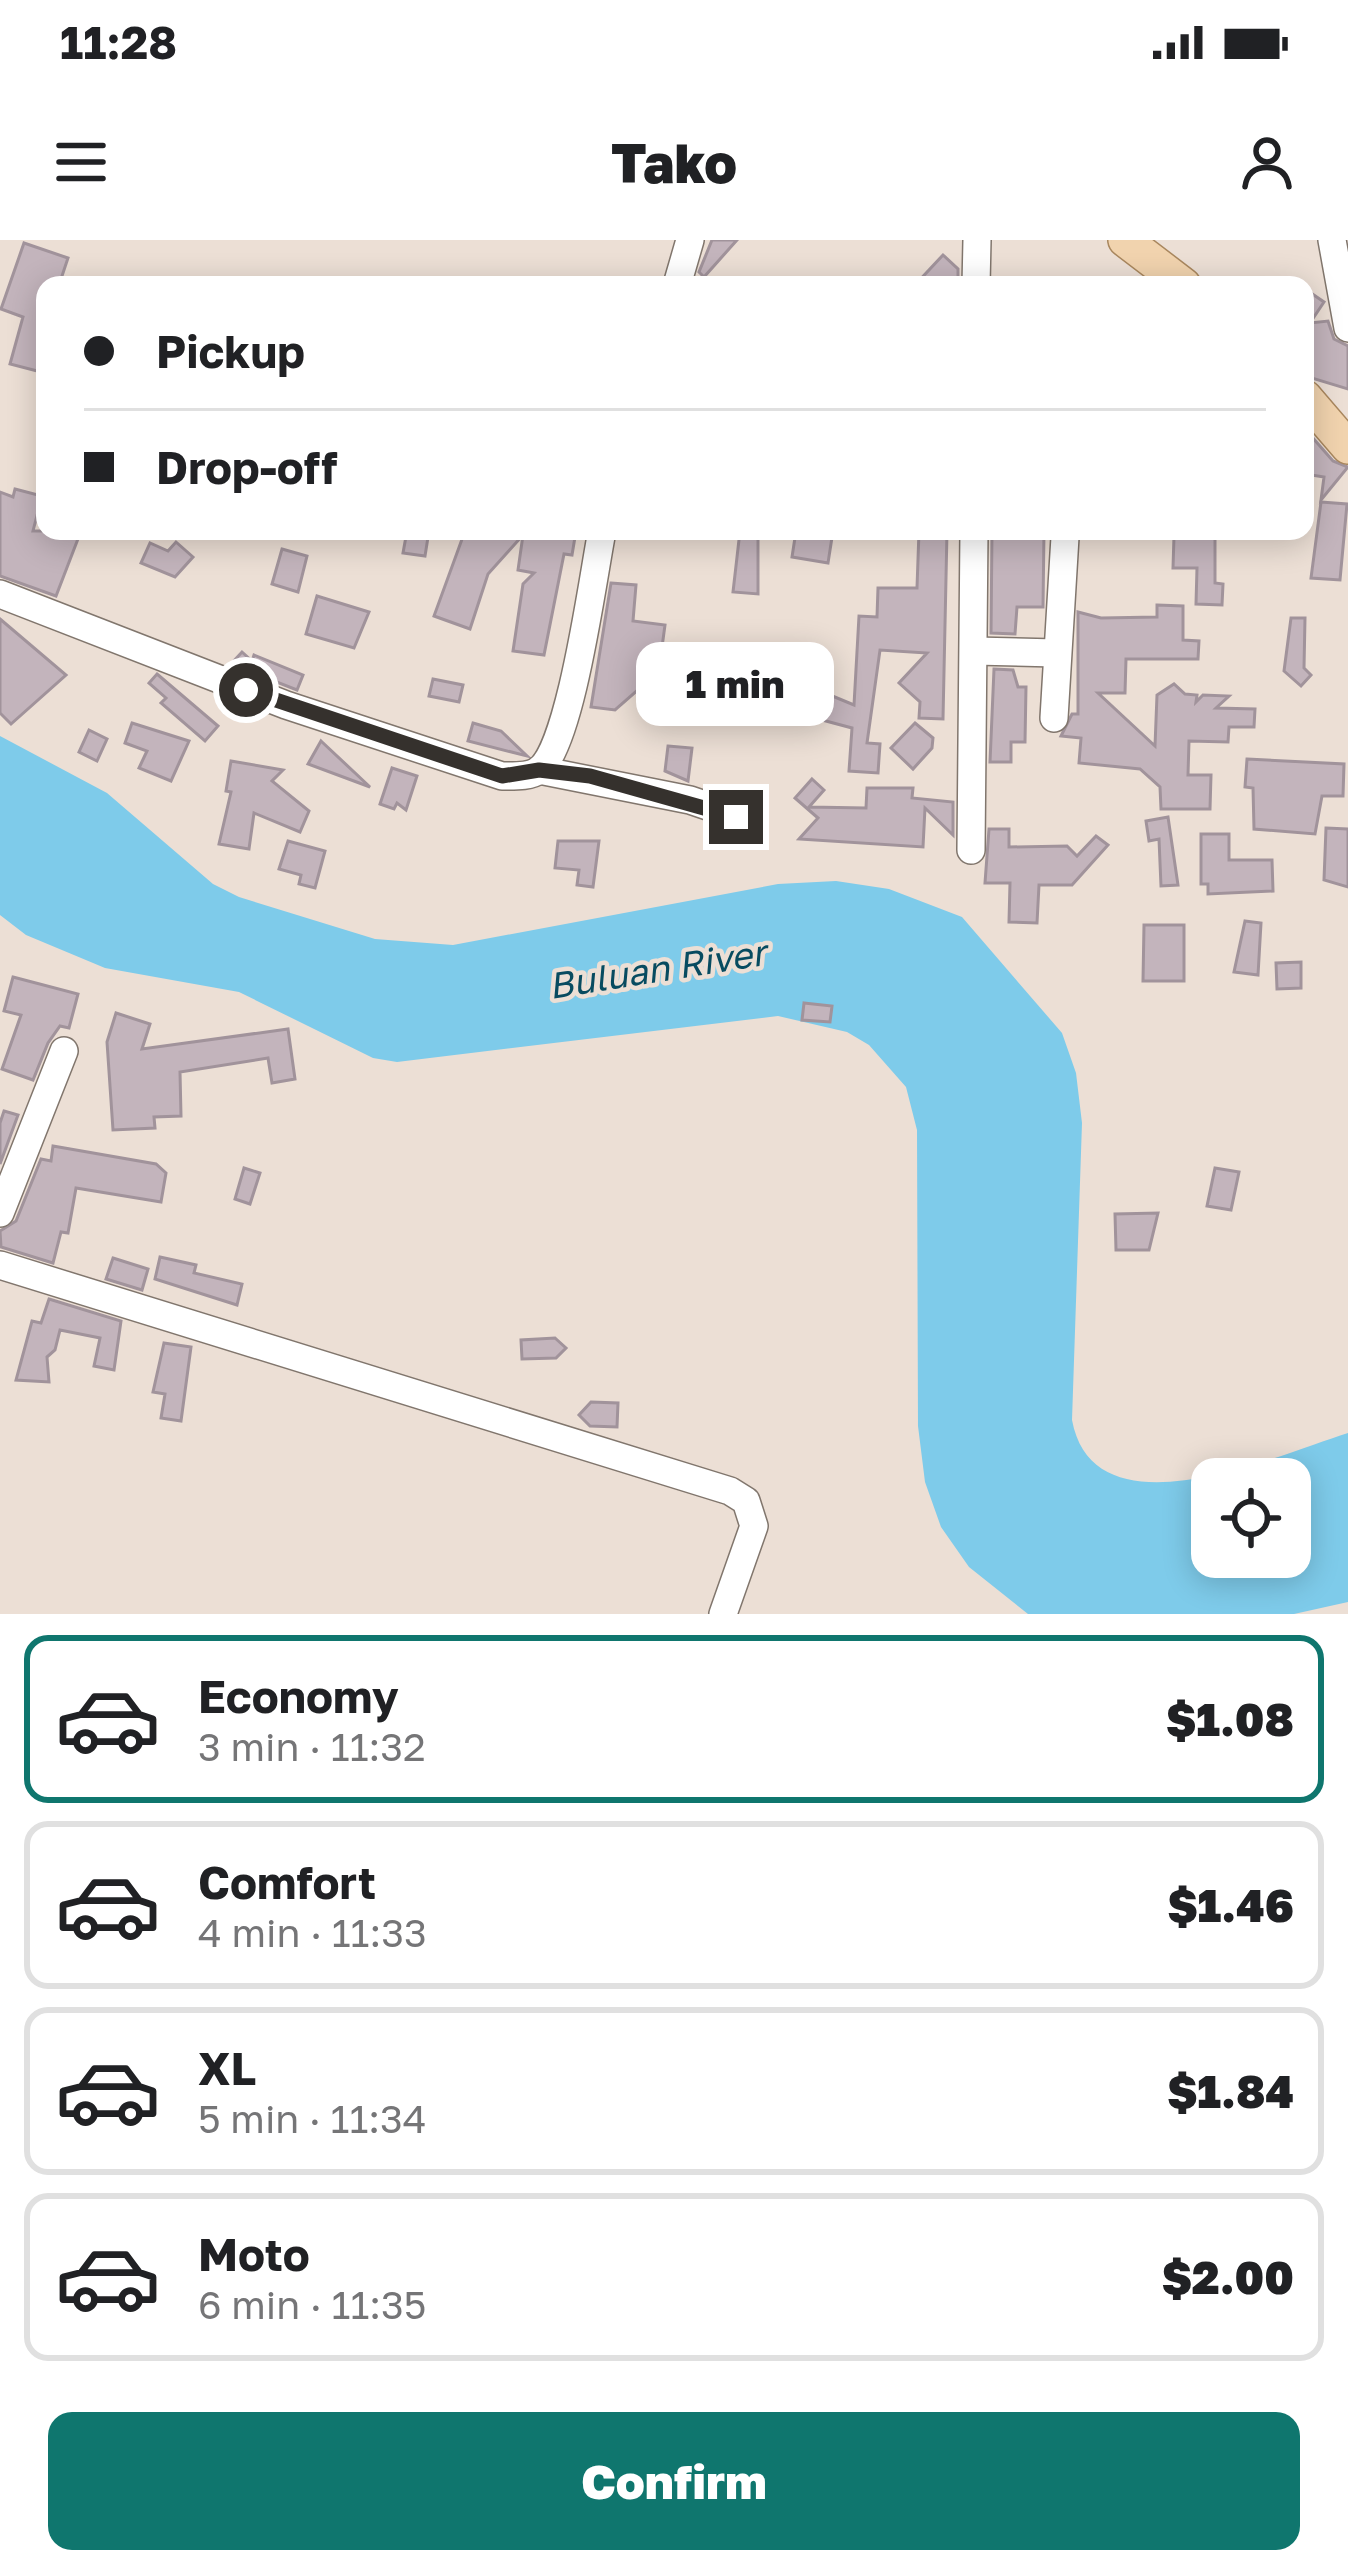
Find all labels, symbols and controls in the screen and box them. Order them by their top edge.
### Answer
text: 11:28 [60,15,177,69]
icon: menu [48,129,114,195]
icon: person [1234,129,1300,195]
text: Tako [611,130,737,195]
text: Pickup [156,324,305,378]
text: Drop-off [156,440,337,494]
callout: 1 min [637,643,835,727]
text: 1 min [685,660,785,707]
route start [219,663,273,717]
route end [709,790,763,844]
water label: Buluan River [545,929,773,1007]
map controls [1191,1458,1311,1578]
button: locate [1191,1458,1311,1578]
icon: car [54,1665,162,1773]
text: Economy [198,1669,399,1723]
text: $1.08 [1166,1692,1294,1746]
text: 3 min · 11:32 [198,1723,426,1770]
icon: car [54,1851,162,1959]
text: Comfort [198,1855,376,1909]
text: $1.46 [1167,1878,1294,1932]
text: 4 min · 11:33 [198,1909,427,1956]
icon: car [54,2037,162,2145]
text: XL [198,2041,256,2095]
text: $1.84 [1167,2064,1294,2118]
text: 5 min · 11:34 [198,2095,427,2142]
icon: car [54,2223,162,2331]
text: Moto [198,2227,310,2281]
text: $2.00 [1162,2250,1294,2304]
text: 6 min · 11:35 [198,2281,426,2328]
button: Confirm [48,2412,1300,2550]

